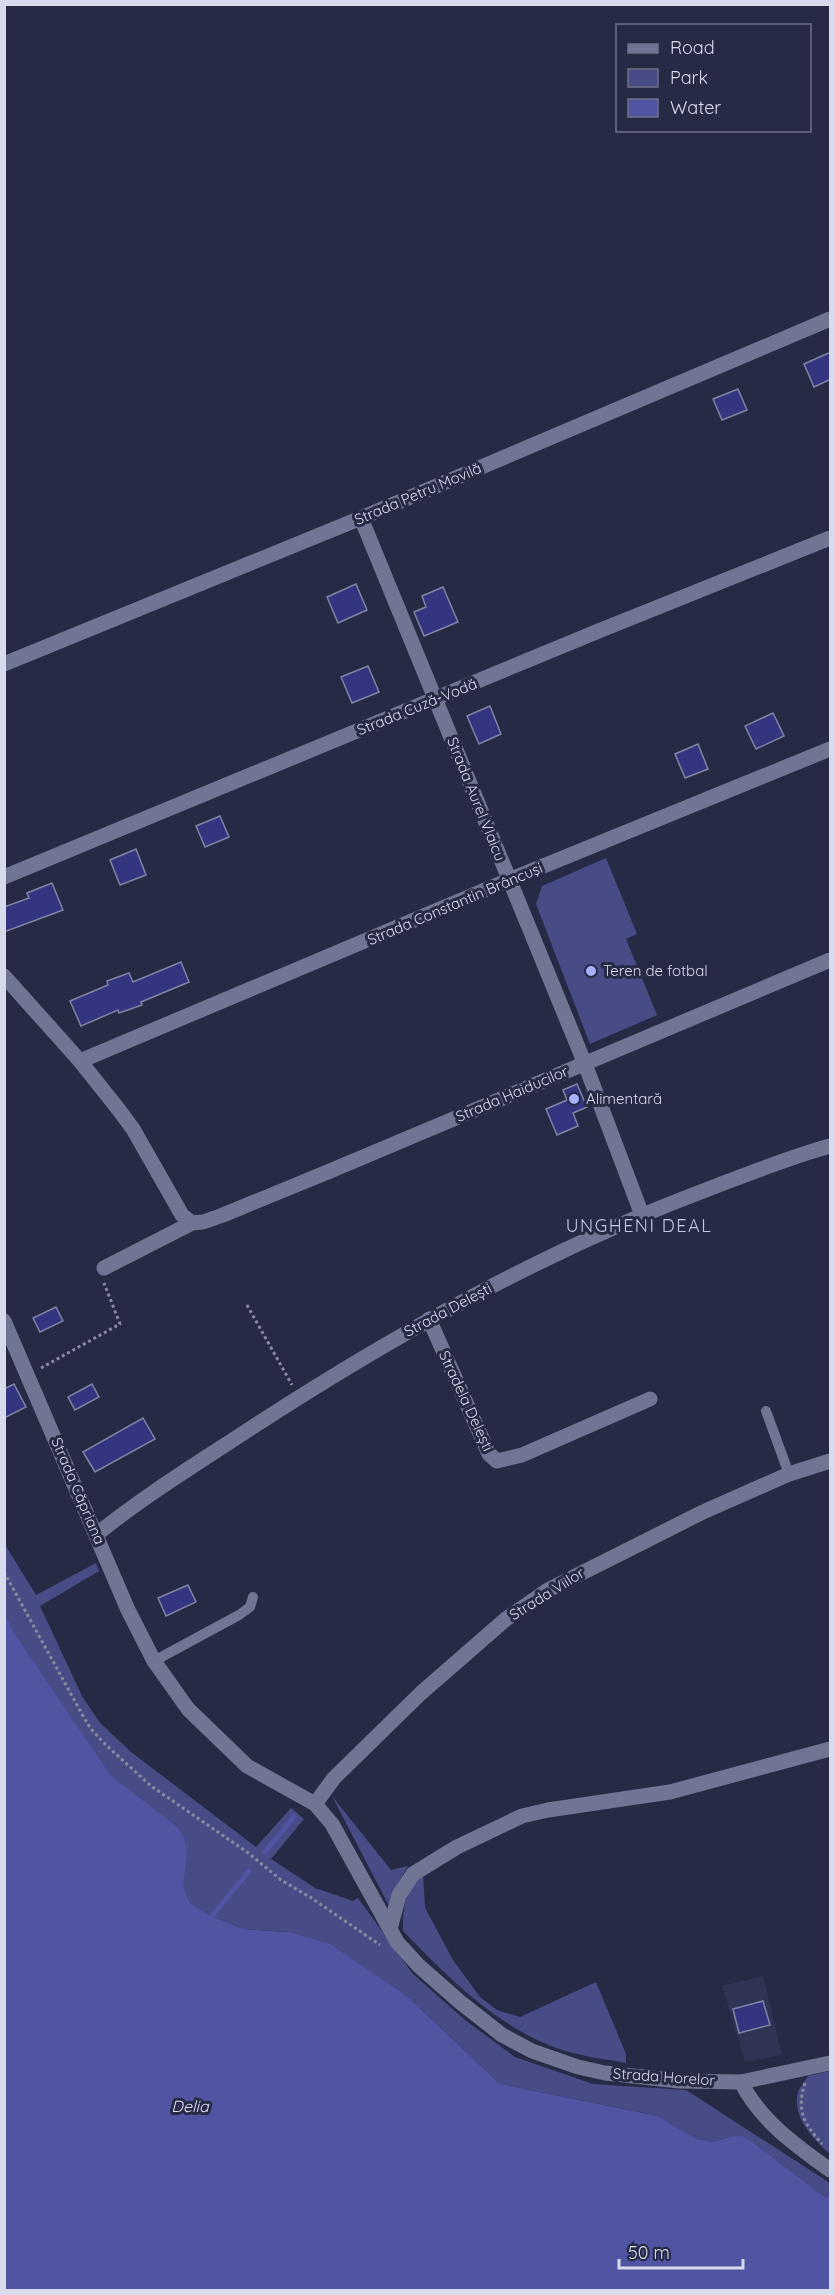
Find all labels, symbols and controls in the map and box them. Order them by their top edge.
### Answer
legend [616,24,811,132]
text: Road [670,36,715,59]
text: Park [670,66,708,89]
text: Water [670,96,721,119]
street label: Strada Petru Movilă [351,458,484,529]
street label: Strada Cuză-Vodă [354,674,480,739]
street label: Strada Aurel Vlaicu [443,734,510,864]
street label: Strada Constantin Brâncuşi [364,858,545,949]
place label: Teren de fotbal [603,961,708,980]
marker: Teren de fotbal [584,964,598,978]
street label: Strada Haiducilor [453,1061,571,1126]
place label: Alimentară [586,1089,662,1108]
marker: Alimentară [567,1092,581,1106]
district label: UNGHENI DEAL [566,1214,712,1237]
street label: Strada Delești [400,1278,495,1341]
street label: Stradela Delești [435,1347,498,1454]
street label: Strada Căpriana [47,1434,110,1547]
street label: Strada Viilor [506,1563,588,1624]
street label: Strada Horelor [612,2063,716,2090]
water label: Delia [171,2096,210,2116]
scale bar [619,2232,744,2270]
text: 50 m [628,2241,670,2264]

